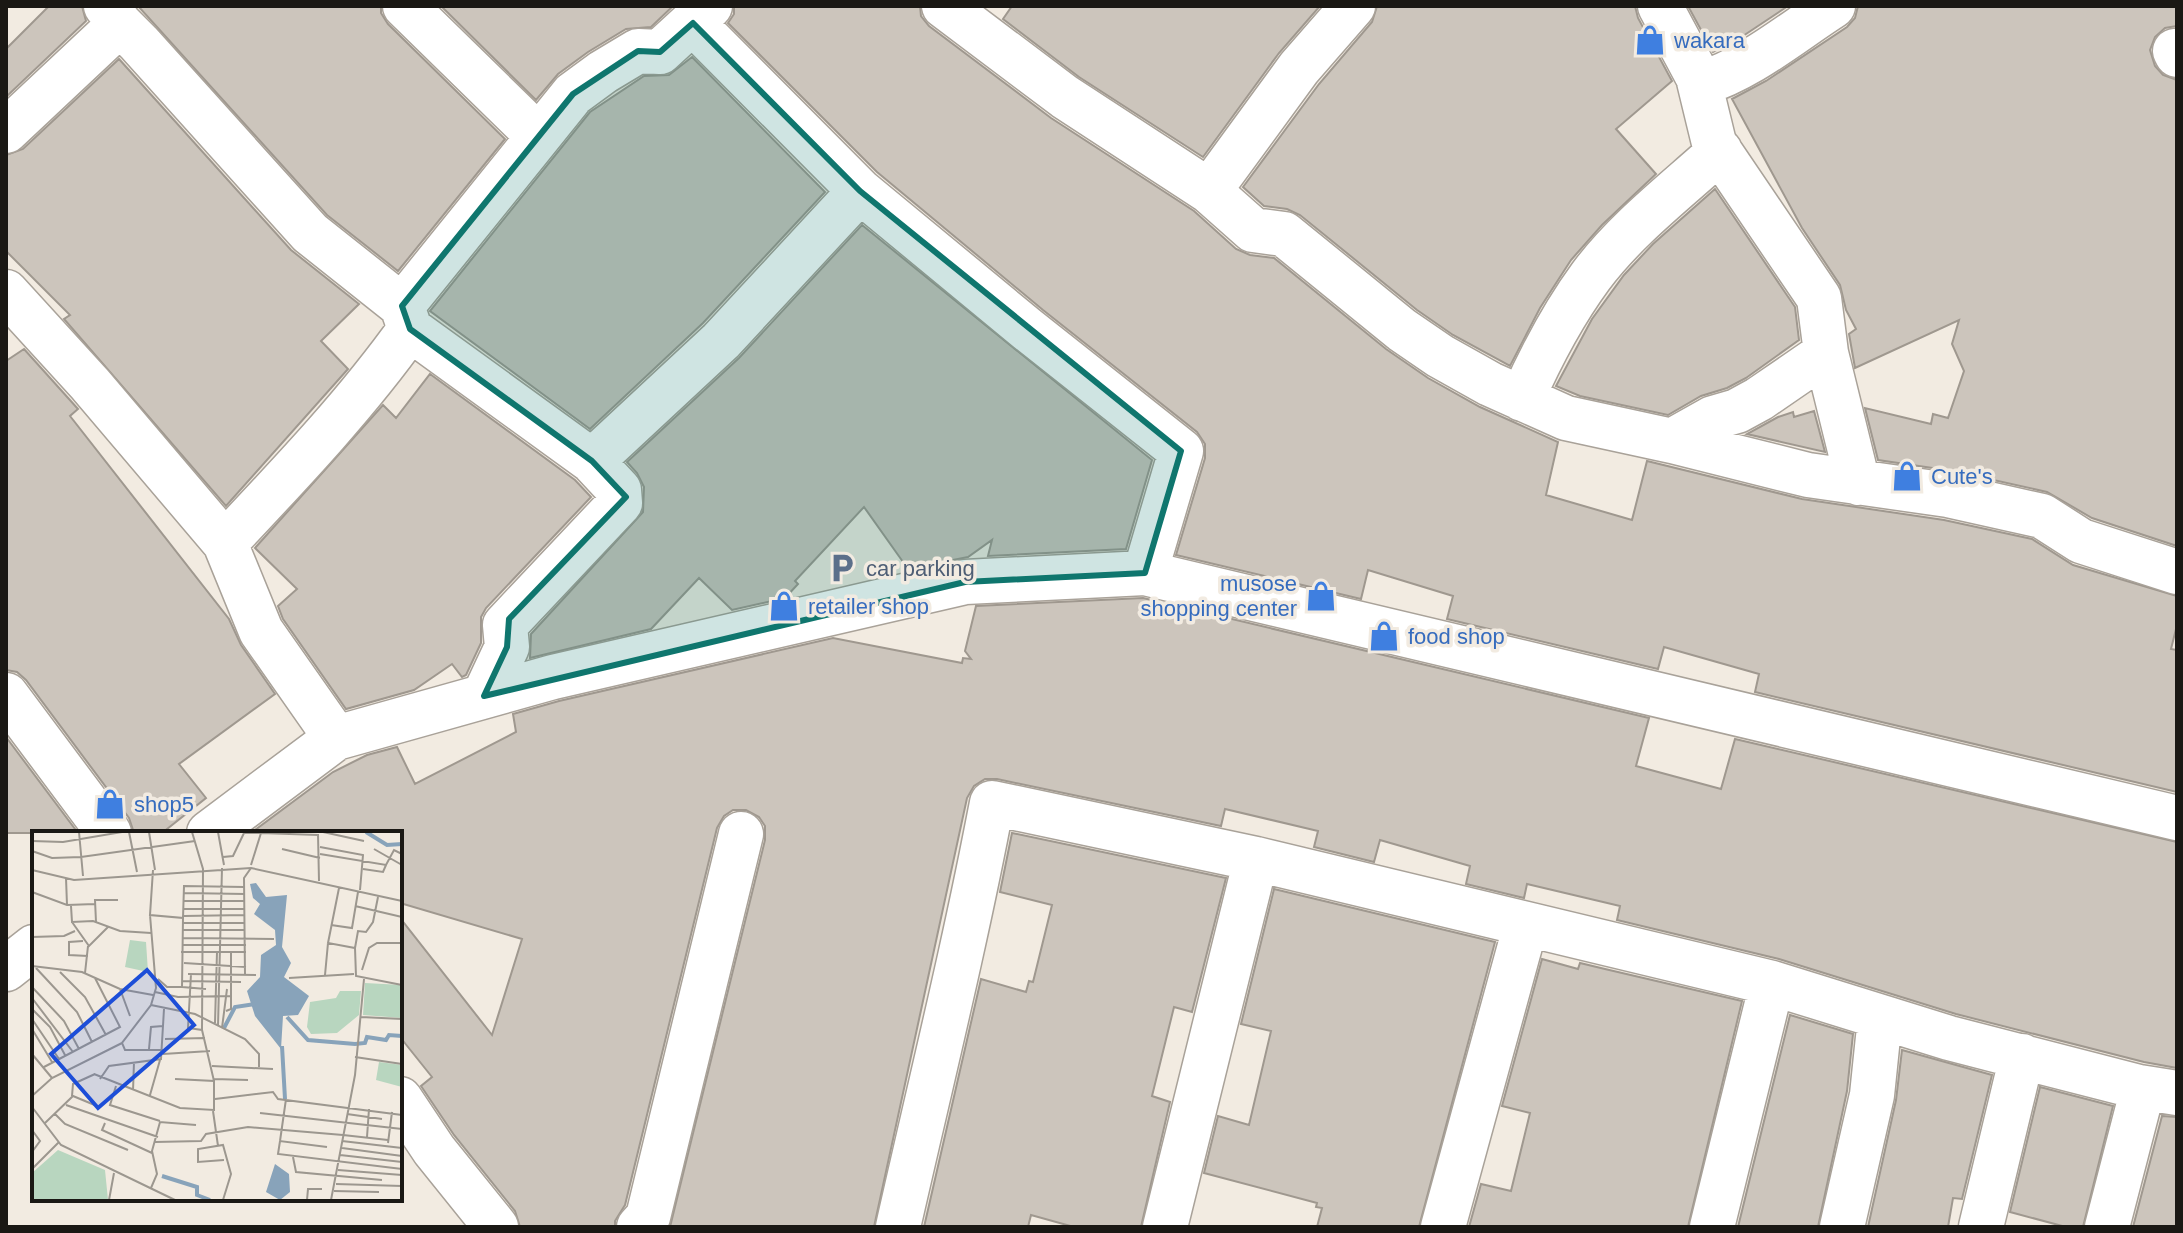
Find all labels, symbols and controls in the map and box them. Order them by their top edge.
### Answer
shop icon: wakara [1633,23,1667,57]
place label: wakara [1673,28,1746,53]
shop icon: Cute's [1890,459,1924,493]
place label: Cute's [1931,464,1993,489]
parking icon: car parking [825,551,859,585]
place label: car parking [866,556,975,581]
place label: musose shopping center [1140,571,1297,621]
shop icon: musose shopping center [1304,579,1338,613]
shop icon: retailer shop [767,589,801,623]
place label: retailer shop [808,594,929,619]
shop icon: food shop [1367,619,1401,653]
place label: food shop [1408,624,1505,649]
shop icon: shop5 [93,787,127,821]
place label: shop5 [134,792,194,817]
inset map [32,831,402,1201]

